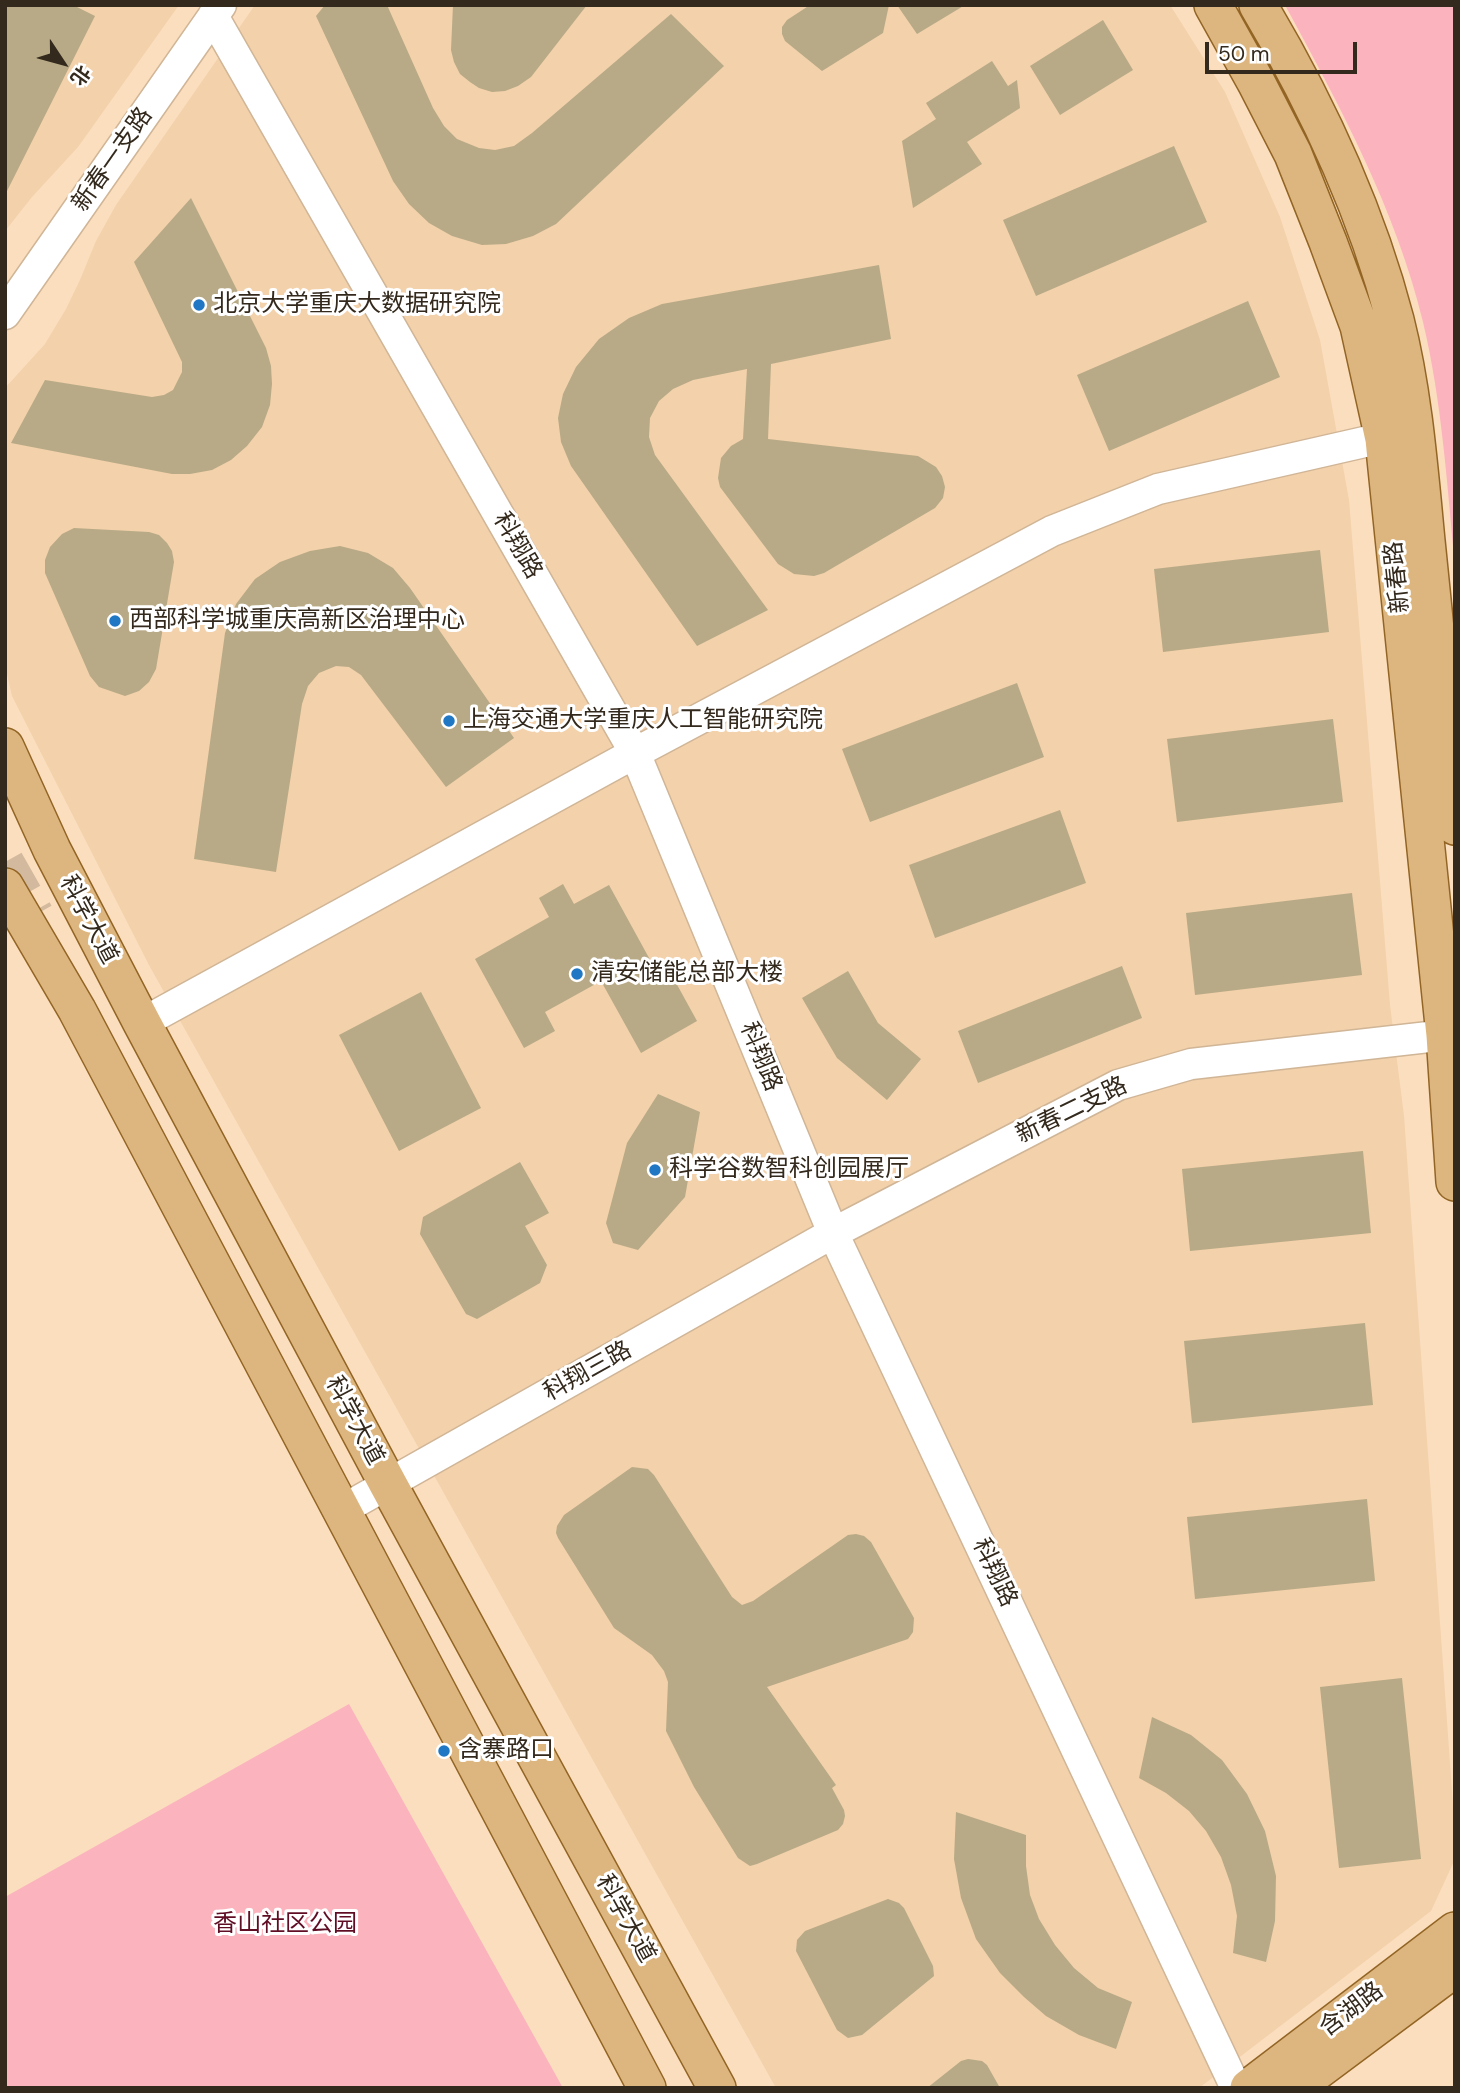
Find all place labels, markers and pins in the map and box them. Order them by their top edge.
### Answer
place label: 北京大学重庆大数据研究院 [213,291,501,319]
marker: 北京大学重庆大数据研究院 [191,297,207,313]
place label: 西部科学城重庆高新区治理中心 [129,607,465,635]
marker: 西部科学城重庆高新区治理中心 [107,613,123,629]
place label: 上海交通大学重庆人工智能研究院 [463,707,823,735]
marker: 上海交通大学重庆人工智能研究院 [441,713,457,729]
place label: 清安储能总部大楼 [591,960,783,988]
marker: 清安储能总部大楼 [569,966,585,982]
place label: 科学谷数智科创园展厅 [669,1156,909,1184]
marker: 科学谷数智科创园展厅 [647,1162,663,1178]
place label: 含寨路口 [458,1737,554,1765]
marker: 含寨路口 [436,1743,452,1759]

